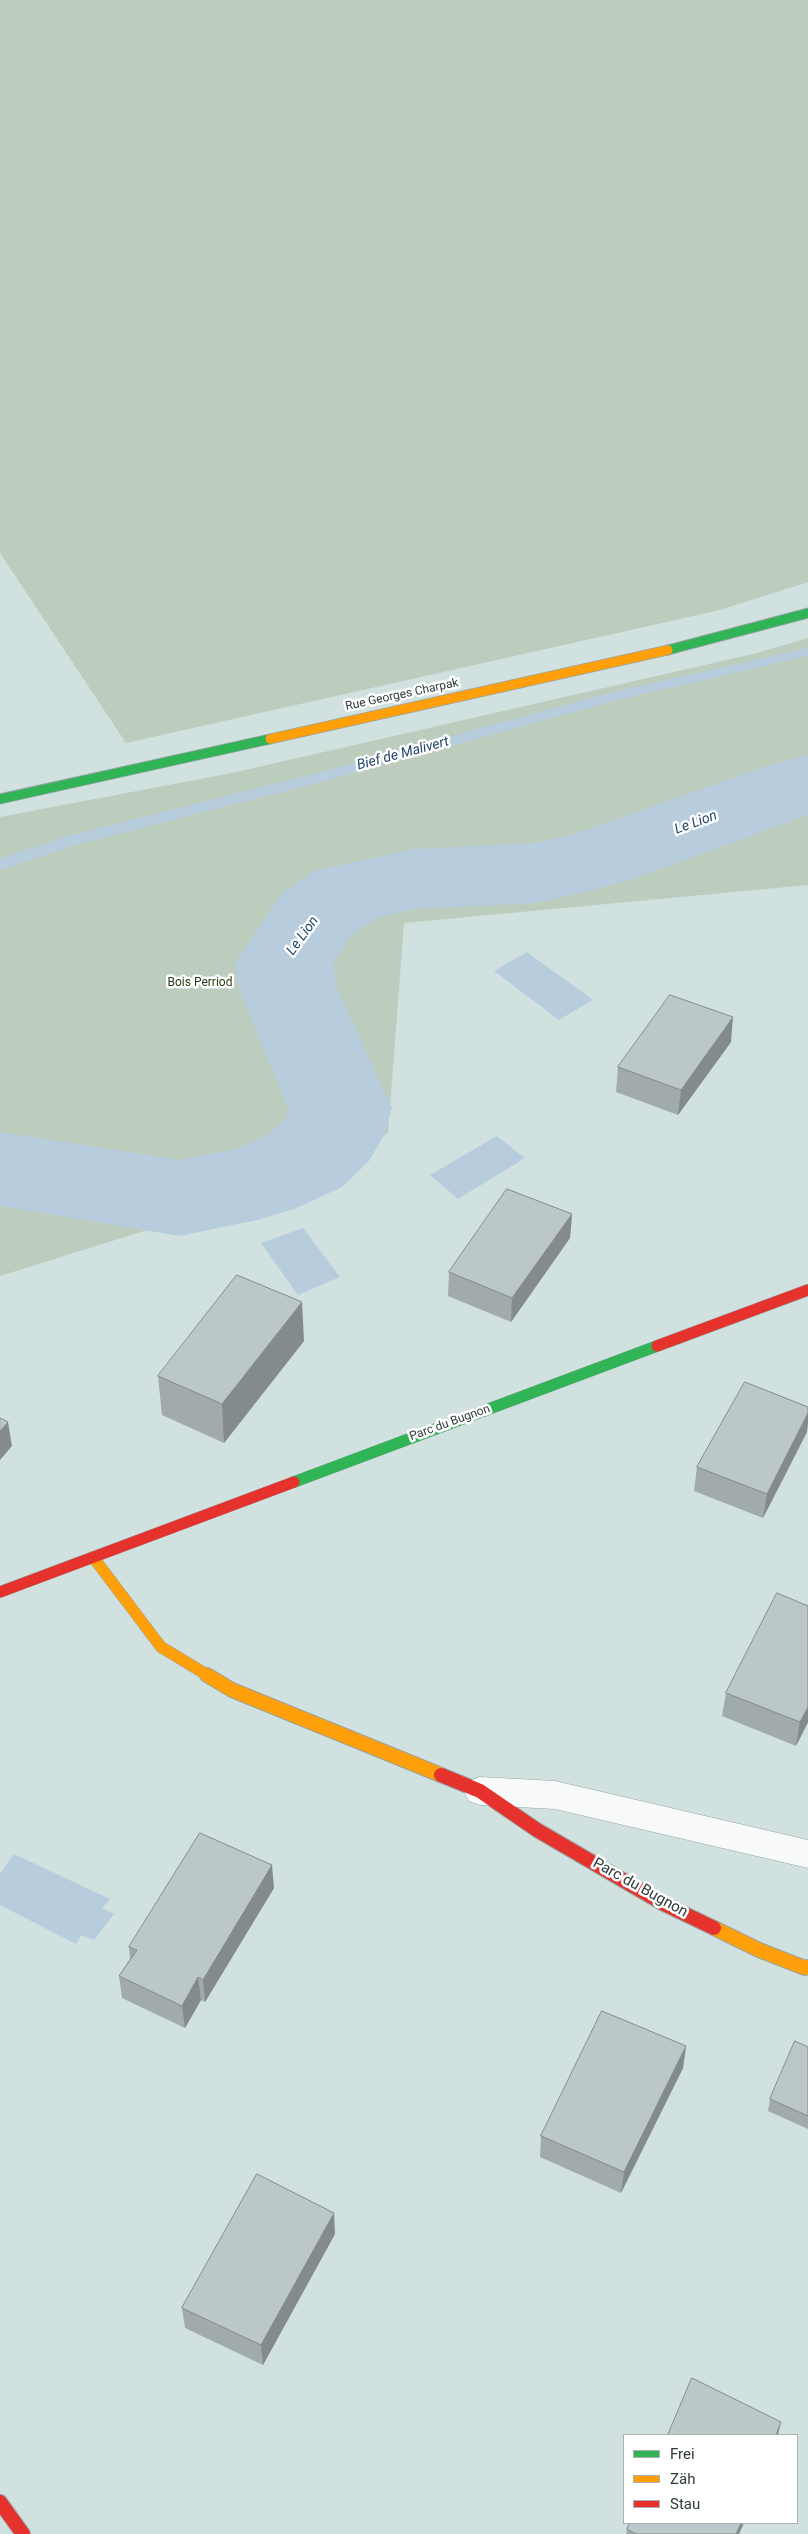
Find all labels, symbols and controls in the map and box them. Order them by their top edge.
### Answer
street label: Rue Georges Charpak [344,676,460,714]
water label: Bief de Malivert [355,734,451,774]
water label: Le Lion [673,808,719,838]
water label: Le Lion [283,913,323,959]
park label: Bois Perriod [168,976,232,990]
street label: Parc du Bugnon [408,1402,492,1444]
street label: Parc du Bugnon [589,1855,691,1921]
legend [623,2434,798,2524]
text: Frei [670,2445,695,2463]
text: Zäh [670,2470,695,2488]
text: Stau [670,2495,700,2513]

